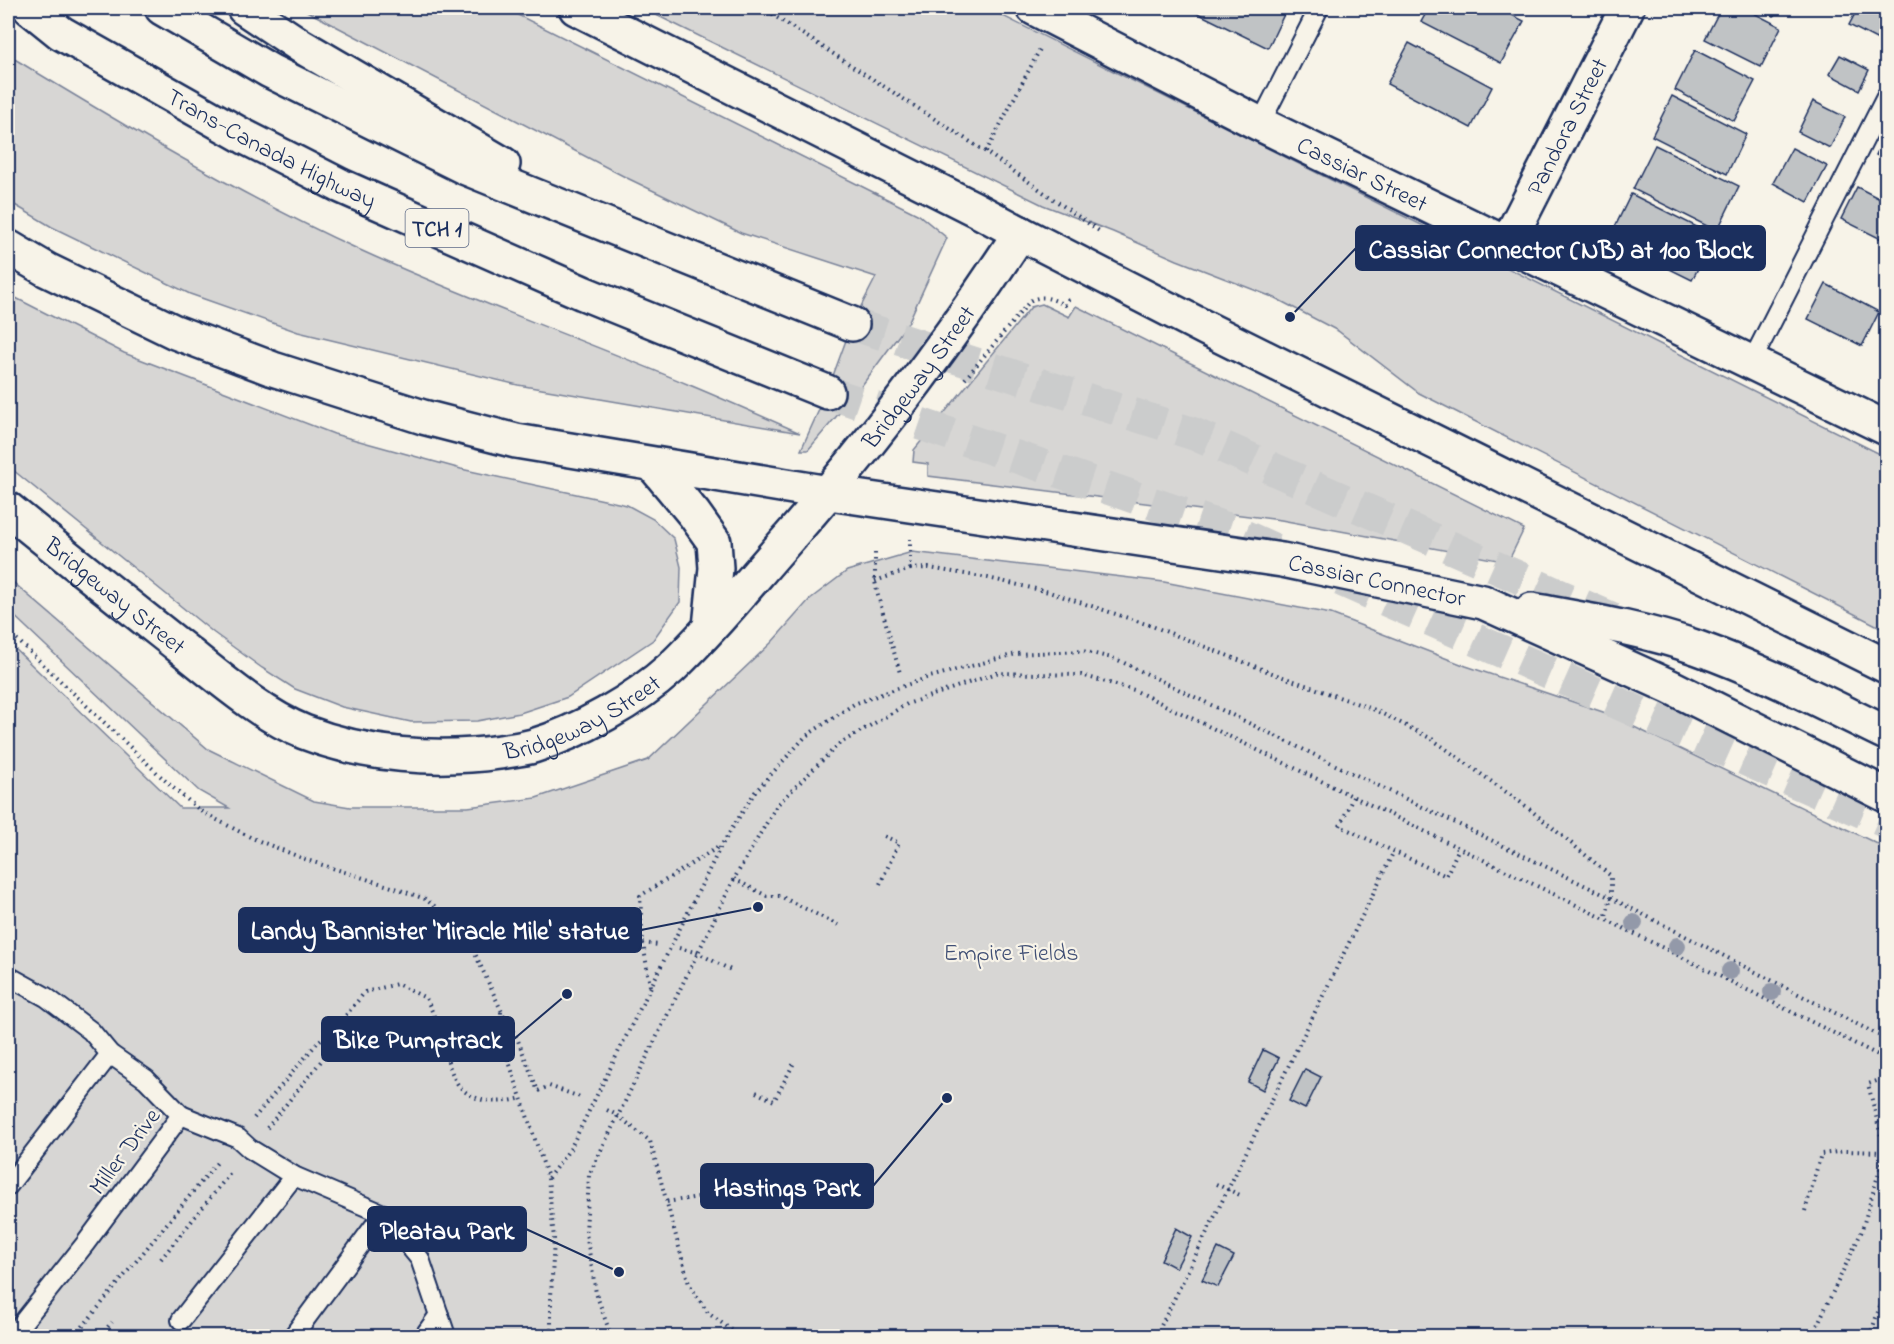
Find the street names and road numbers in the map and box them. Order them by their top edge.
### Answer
street label: Pandora Street [1519,53,1619,202]
street label: Trans-Canada Highway [159,81,381,220]
street label: Cassiar Street [1290,129,1433,223]
road number: TCH 1 [406,209,468,247]
street label: Bridgeway Street [854,299,986,458]
street label: Bridgeway Street [35,530,192,665]
street label: Cassiar Connector [1285,547,1469,618]
street label: Bridgeway Street [500,668,670,771]
street label: Miller Drive [82,1101,171,1203]

